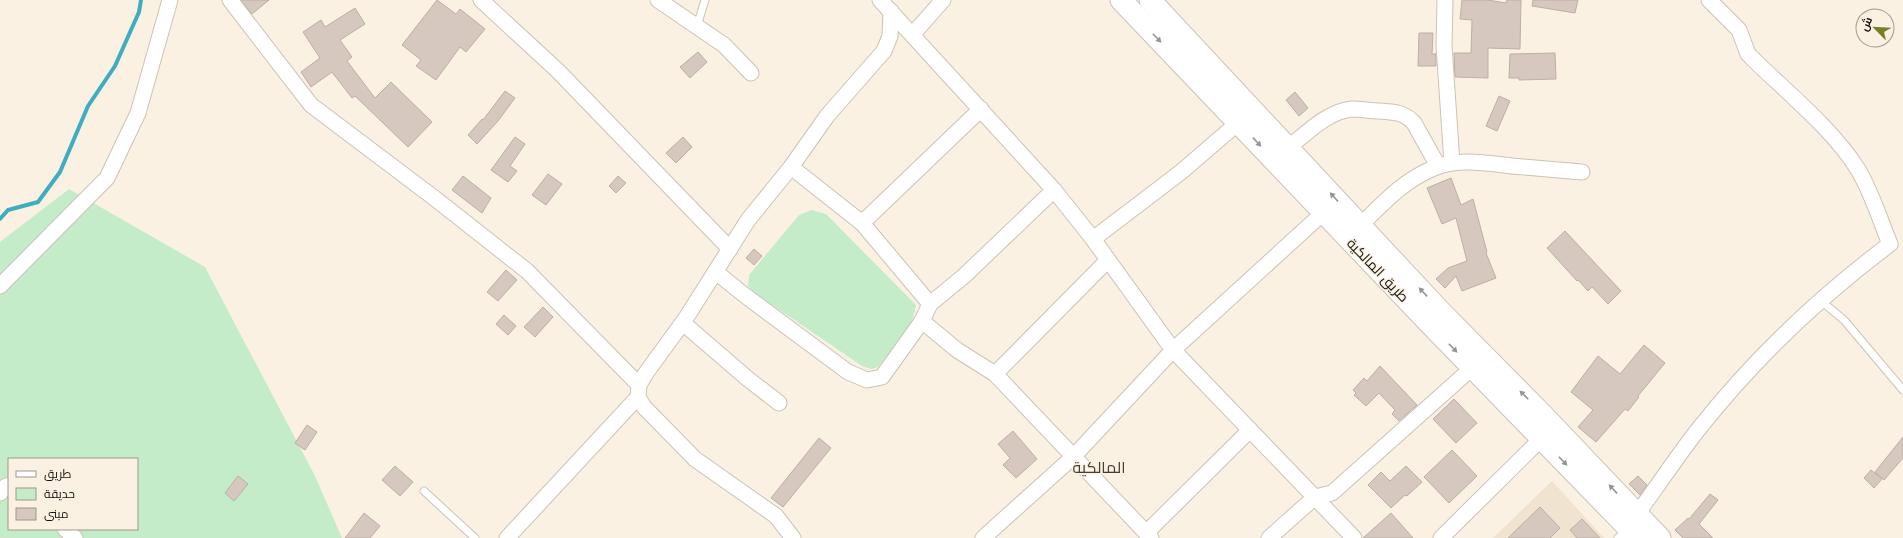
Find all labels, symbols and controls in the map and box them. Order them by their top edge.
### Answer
north arrow [1855,8,1895,48]
text: ش [1858,15,1875,33]
one-way arrow [1152,33,1162,43]
one-way arrow [1252,137,1262,147]
one-way arrow [1330,192,1339,203]
street label: طريق المالكية [1343,235,1412,306]
one-way arrow [1419,288,1428,297]
one-way arrow [1448,343,1458,353]
one-way arrow [1519,390,1529,400]
one-way arrow [1558,456,1568,466]
legend [8,458,138,530]
district label: المالكية [1072,458,1126,477]
text: طريق [44,467,72,481]
one-way arrow [1609,484,1618,495]
text: حديقة [44,487,75,501]
text: مبنى [44,507,69,521]

